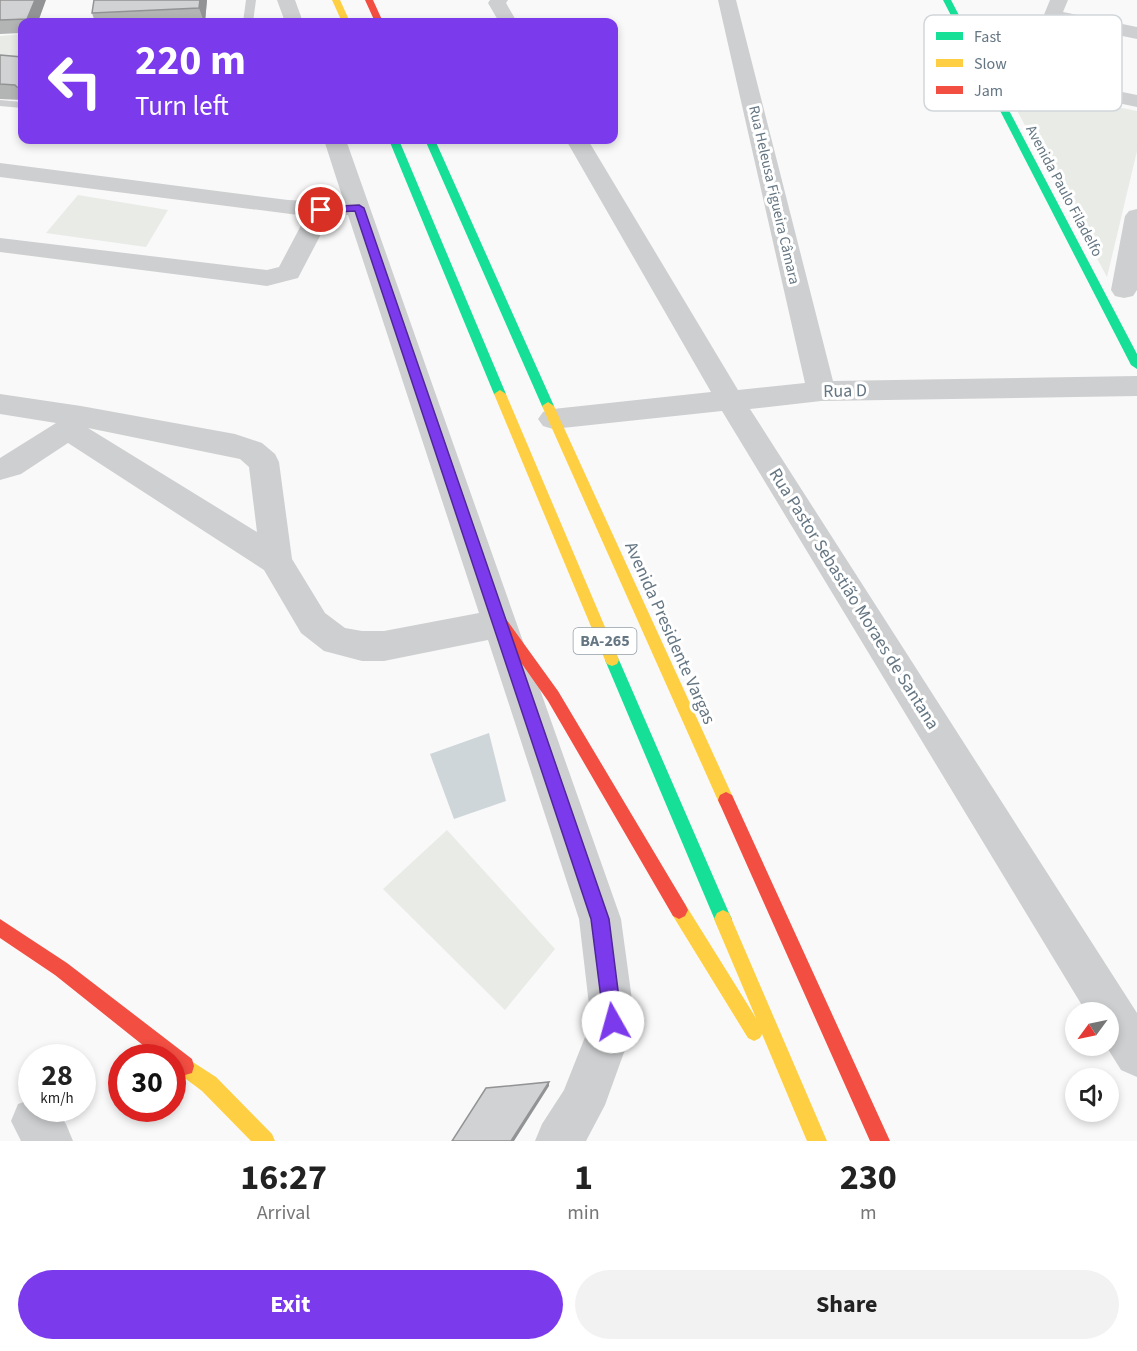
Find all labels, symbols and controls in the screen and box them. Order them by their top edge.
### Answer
legend [924,15,1122,111]
text: Fast [974,26,1002,48]
text: 220 m [135,31,246,91]
icon: left [36,42,114,120]
text: Slow [974,53,1007,75]
text: Jam [974,80,1003,102]
text: Turn left [135,87,229,126]
street label: Rua Heleusa Figueira Câmara [743,104,805,286]
street label: Avenida Paulo Filadelfo [1020,122,1108,260]
pin [295,184,346,235]
icon: arrive [304,193,337,226]
street label: Rua D [823,378,867,404]
street label: Rua Pastor Sebastião Moraes de Santana [763,464,945,734]
street label: Avenida Presidente Vargas [618,538,722,728]
road number: BA-265 [574,628,636,654]
position arrow [581,990,645,1054]
north arrow [1065,1002,1119,1056]
map controls [1065,1002,1119,1122]
speed limit sign: 30 [108,1044,186,1122]
text: 28 [41,1054,73,1097]
button: sound [1065,1068,1119,1122]
text: km/h [40,1088,74,1109]
text: 16:27 [240,1152,327,1203]
text: 1 [574,1152,593,1203]
text: 230 [840,1152,897,1203]
text: Arrival [257,1199,310,1227]
text: min [567,1199,600,1227]
text: m [860,1199,877,1227]
button: Exit [18,1270,563,1339]
button: Share [575,1270,1119,1339]

